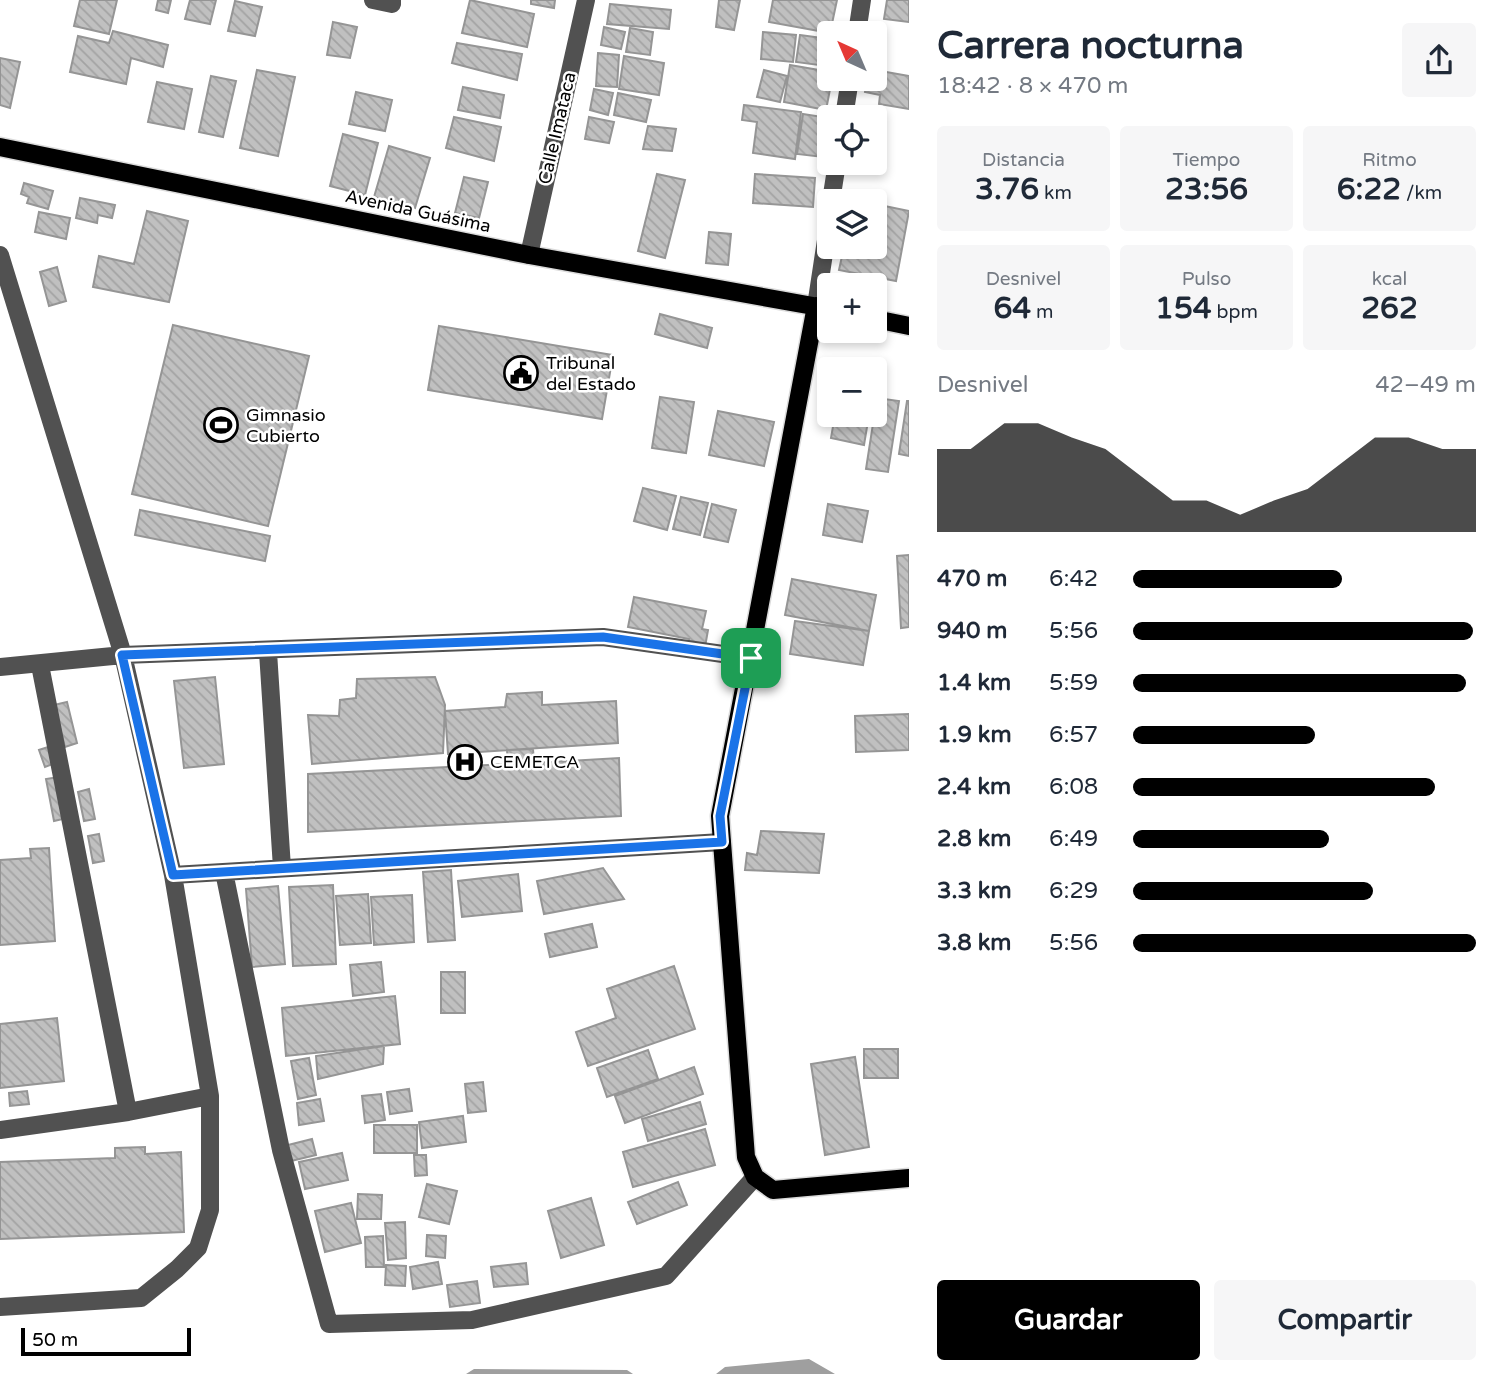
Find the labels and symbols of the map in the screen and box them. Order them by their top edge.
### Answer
north arrow [817,21,887,91]
street label: Calle Imataca [533,70,581,186]
street label: Avenida Guásima [343,185,493,237]
place label: Tribunal del Estado [546,352,636,395]
public building icon: Tribunal del Estado [502,354,540,392]
place label: Gimnasio Cubierto [246,404,326,447]
sports icon: Gimnasio Cubierto [202,406,240,444]
pin [721,628,781,688]
hospital icon: CEMETCA [446,743,484,781]
place label: CEMETCA [490,751,579,773]
scale bar [21,1325,191,1357]

